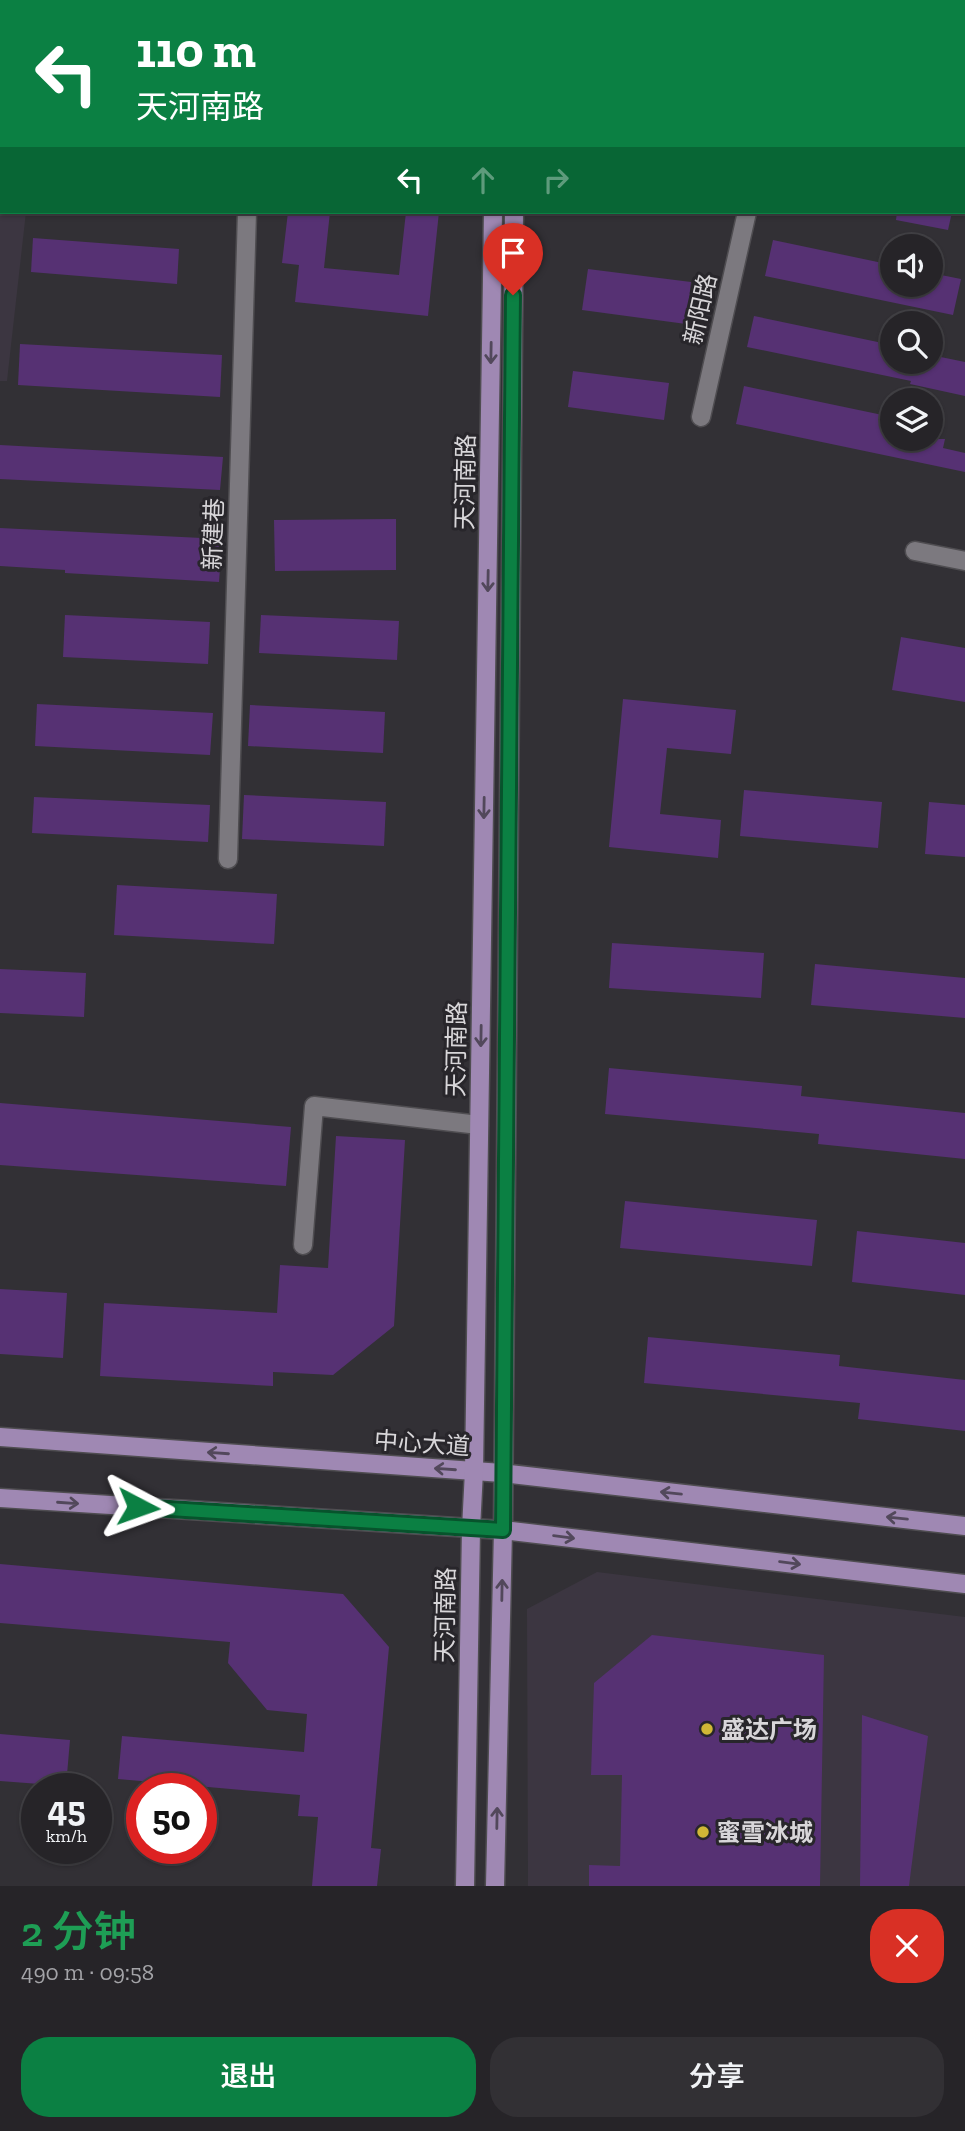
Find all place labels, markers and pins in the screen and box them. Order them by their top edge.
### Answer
pin [483,223,543,295]
place label: 盛达广场 [721,1715,817,1744]
marker: 盛达广场 [699,1721,715,1737]
place label: 蜜雪冰城 [717,1818,813,1847]
marker: 蜜雪冰城 [695,1824,711,1840]

